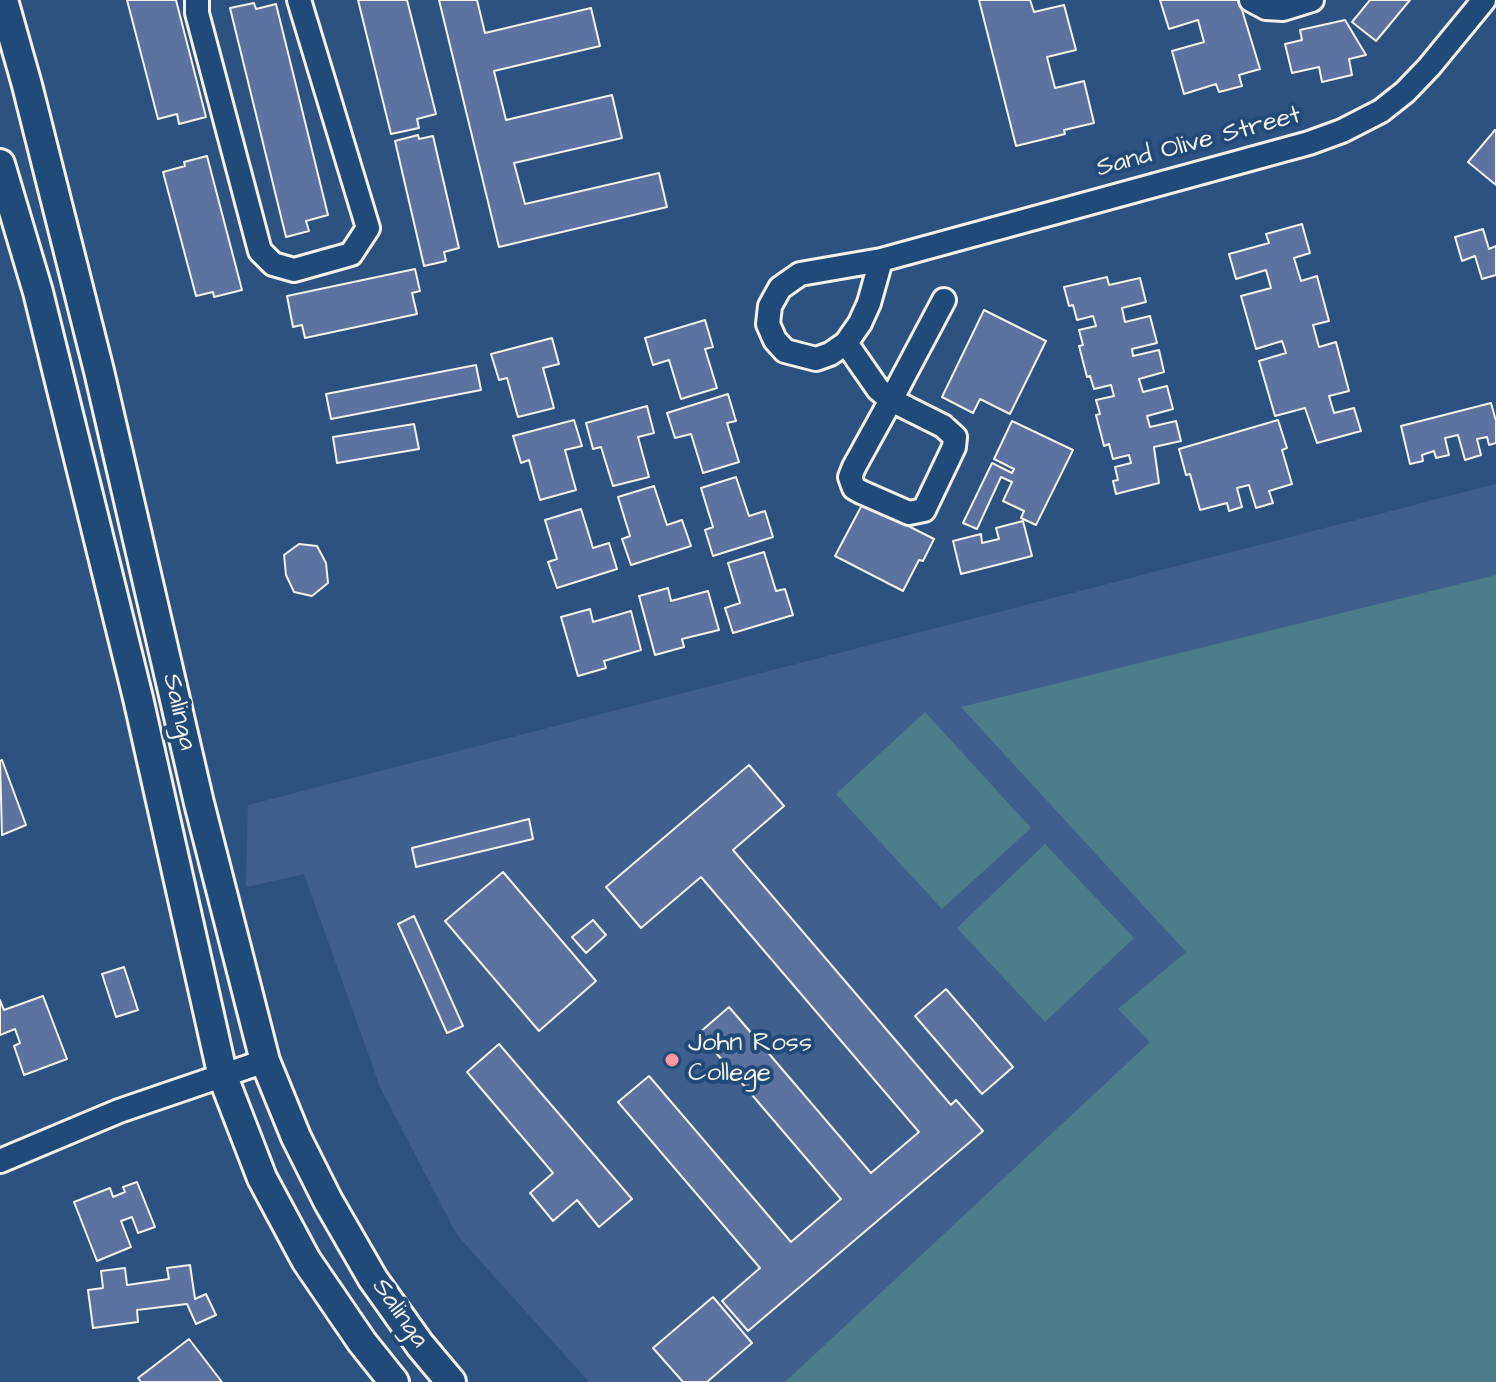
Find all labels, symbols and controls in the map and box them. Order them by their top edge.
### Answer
street label: Sand Olive Street [1093,101,1305,185]
street label: Salinga [154,671,202,753]
place label: John Ross College [688,1029,812,1090]
marker: John Ross College [663,1051,681,1069]
street label: Salinga [364,1273,434,1355]

